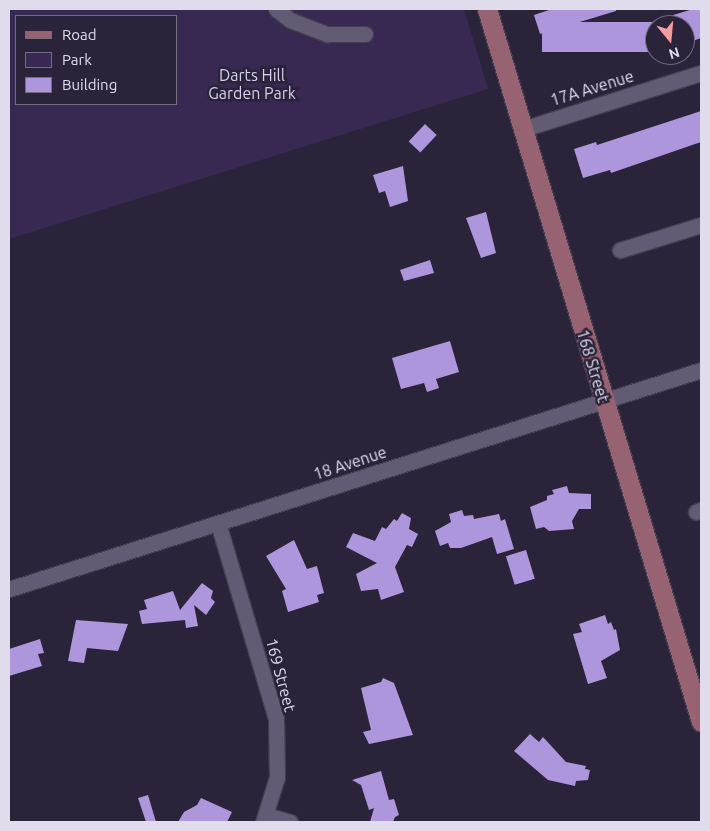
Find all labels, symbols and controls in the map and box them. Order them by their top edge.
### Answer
legend [15,15,178,105]
north arrow [645,15,695,65]
text: Road [62,26,97,43]
text: N [667,44,681,63]
text: Park [62,51,92,68]
park label: Darts Hill Garden Park [208,65,296,103]
street label: 17A Avenue [548,66,636,110]
text: Building [62,76,117,93]
street label: 168 Street [573,327,613,405]
street label: 18 Avenue [311,442,389,484]
street label: 169 Street [262,636,300,714]

